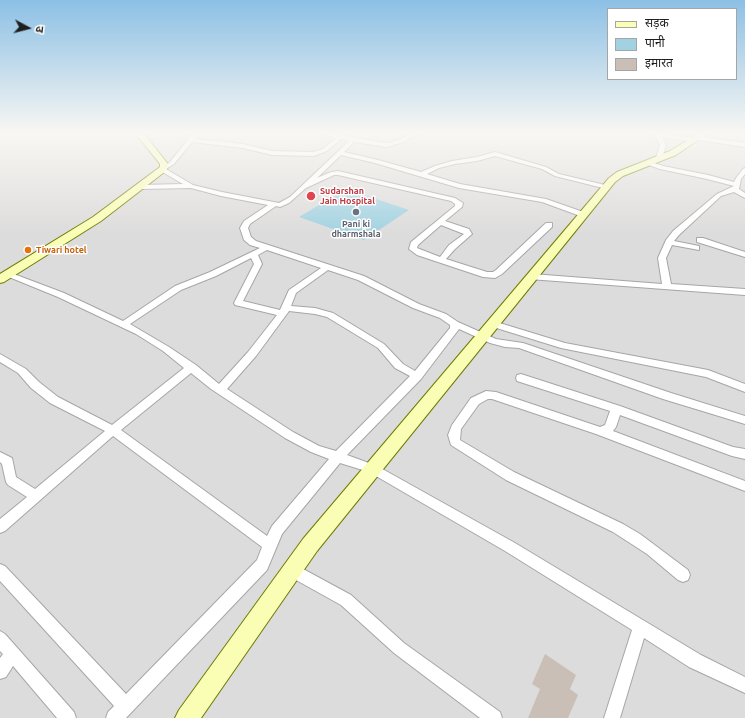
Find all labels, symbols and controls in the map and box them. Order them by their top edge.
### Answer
north arrow [8,8,48,48]
legend [607,8,737,80]
text: सड़क [645,16,669,29]
text: उ [34,26,46,33]
text: पानी [645,36,665,49]
text: इमारत [645,56,673,69]
place label: Sudarshan Jain Hospital [320,186,375,207]
marker: Sudarshan Jain Hospital [305,190,317,202]
marker: Pani ki dharmshala [351,207,361,217]
place label: Pani ki dharmshala [331,219,381,240]
marker: Tiwari hotel [23,245,33,255]
place label: Tiwari hotel [36,245,87,255]

